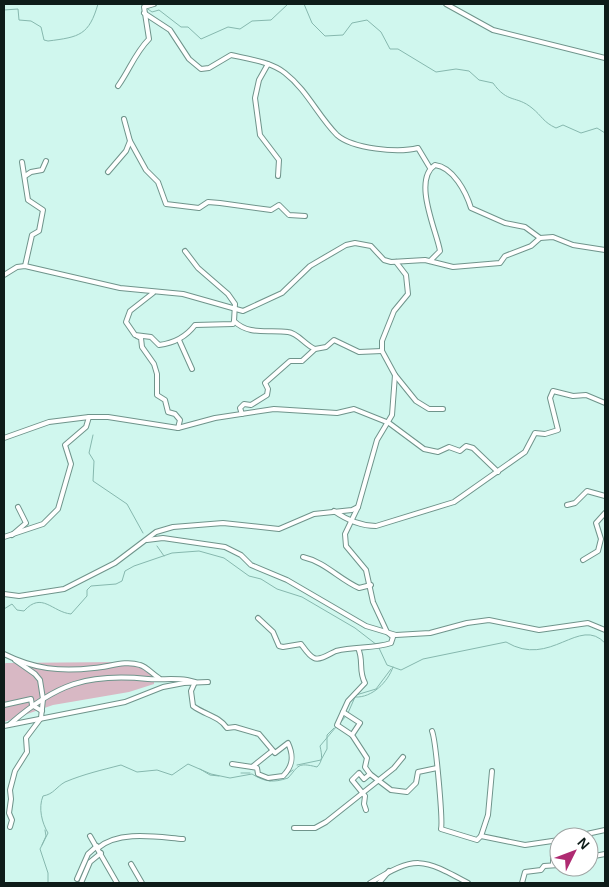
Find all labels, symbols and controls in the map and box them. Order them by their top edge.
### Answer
north arrow [549,827,599,877]
text: N [574,834,593,852]

